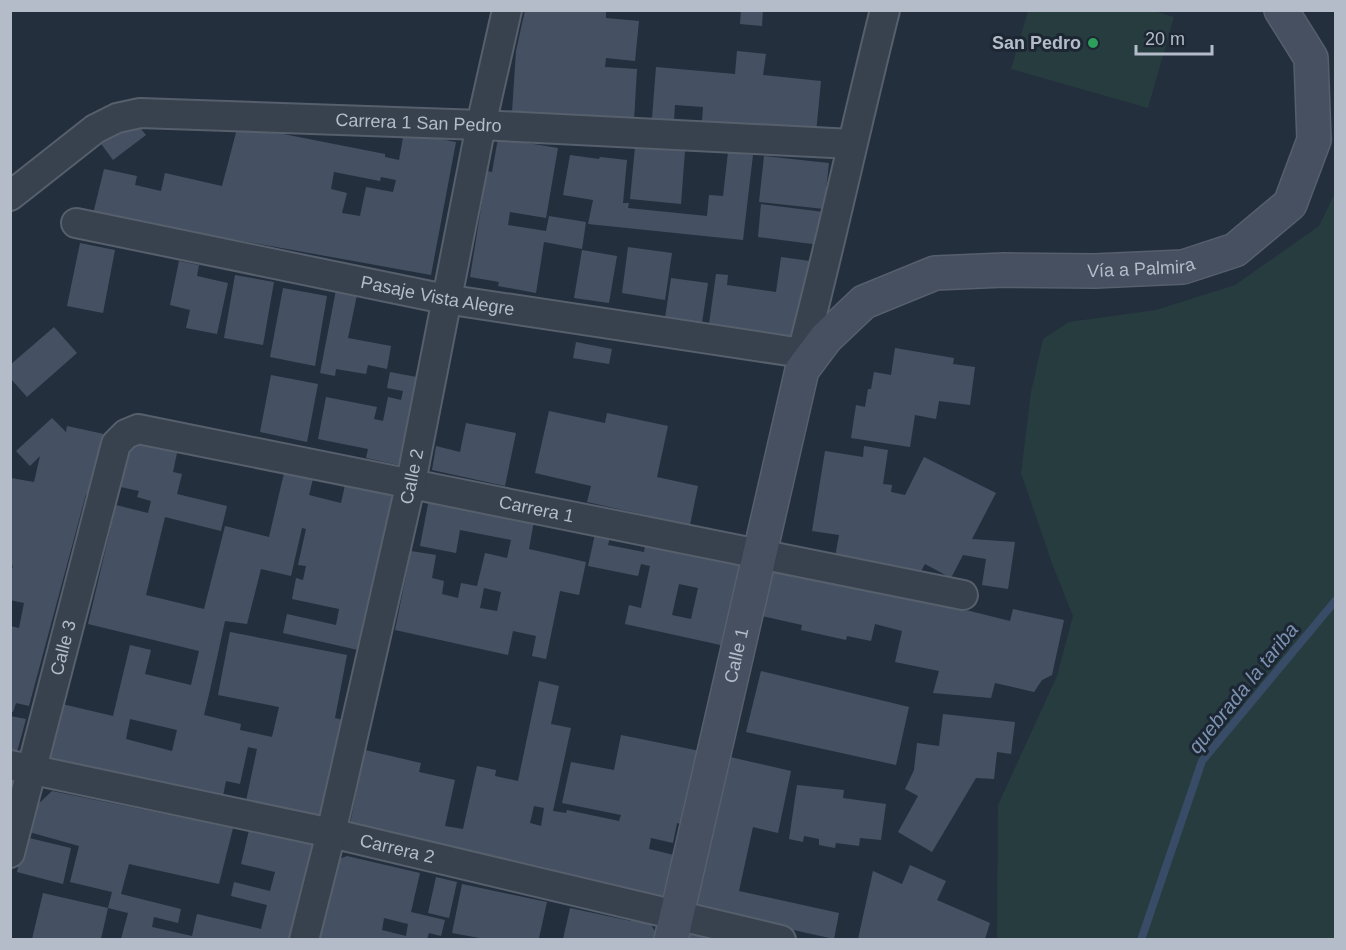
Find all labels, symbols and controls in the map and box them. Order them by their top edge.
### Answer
scale bar [1136,18,1212,56]
text: 20 m [1145,29,1185,49]
place label: San Pedro [992,33,1081,53]
marker: San Pedro [1086,36,1100,50]
street label: Carrera 1 San Pedro [335,110,502,136]
street label: Vía a Palmira [1087,253,1198,281]
street label: Pasaje Vista Alegre [359,272,516,319]
street label: Calle 2 [396,447,427,506]
street label: Carrera 1 [497,492,576,526]
street label: Calle 3 [46,618,80,677]
water label: quebrada la tariba [1184,618,1302,758]
street label: Calle 1 [720,626,752,685]
street label: Carrera 2 [358,830,436,867]

